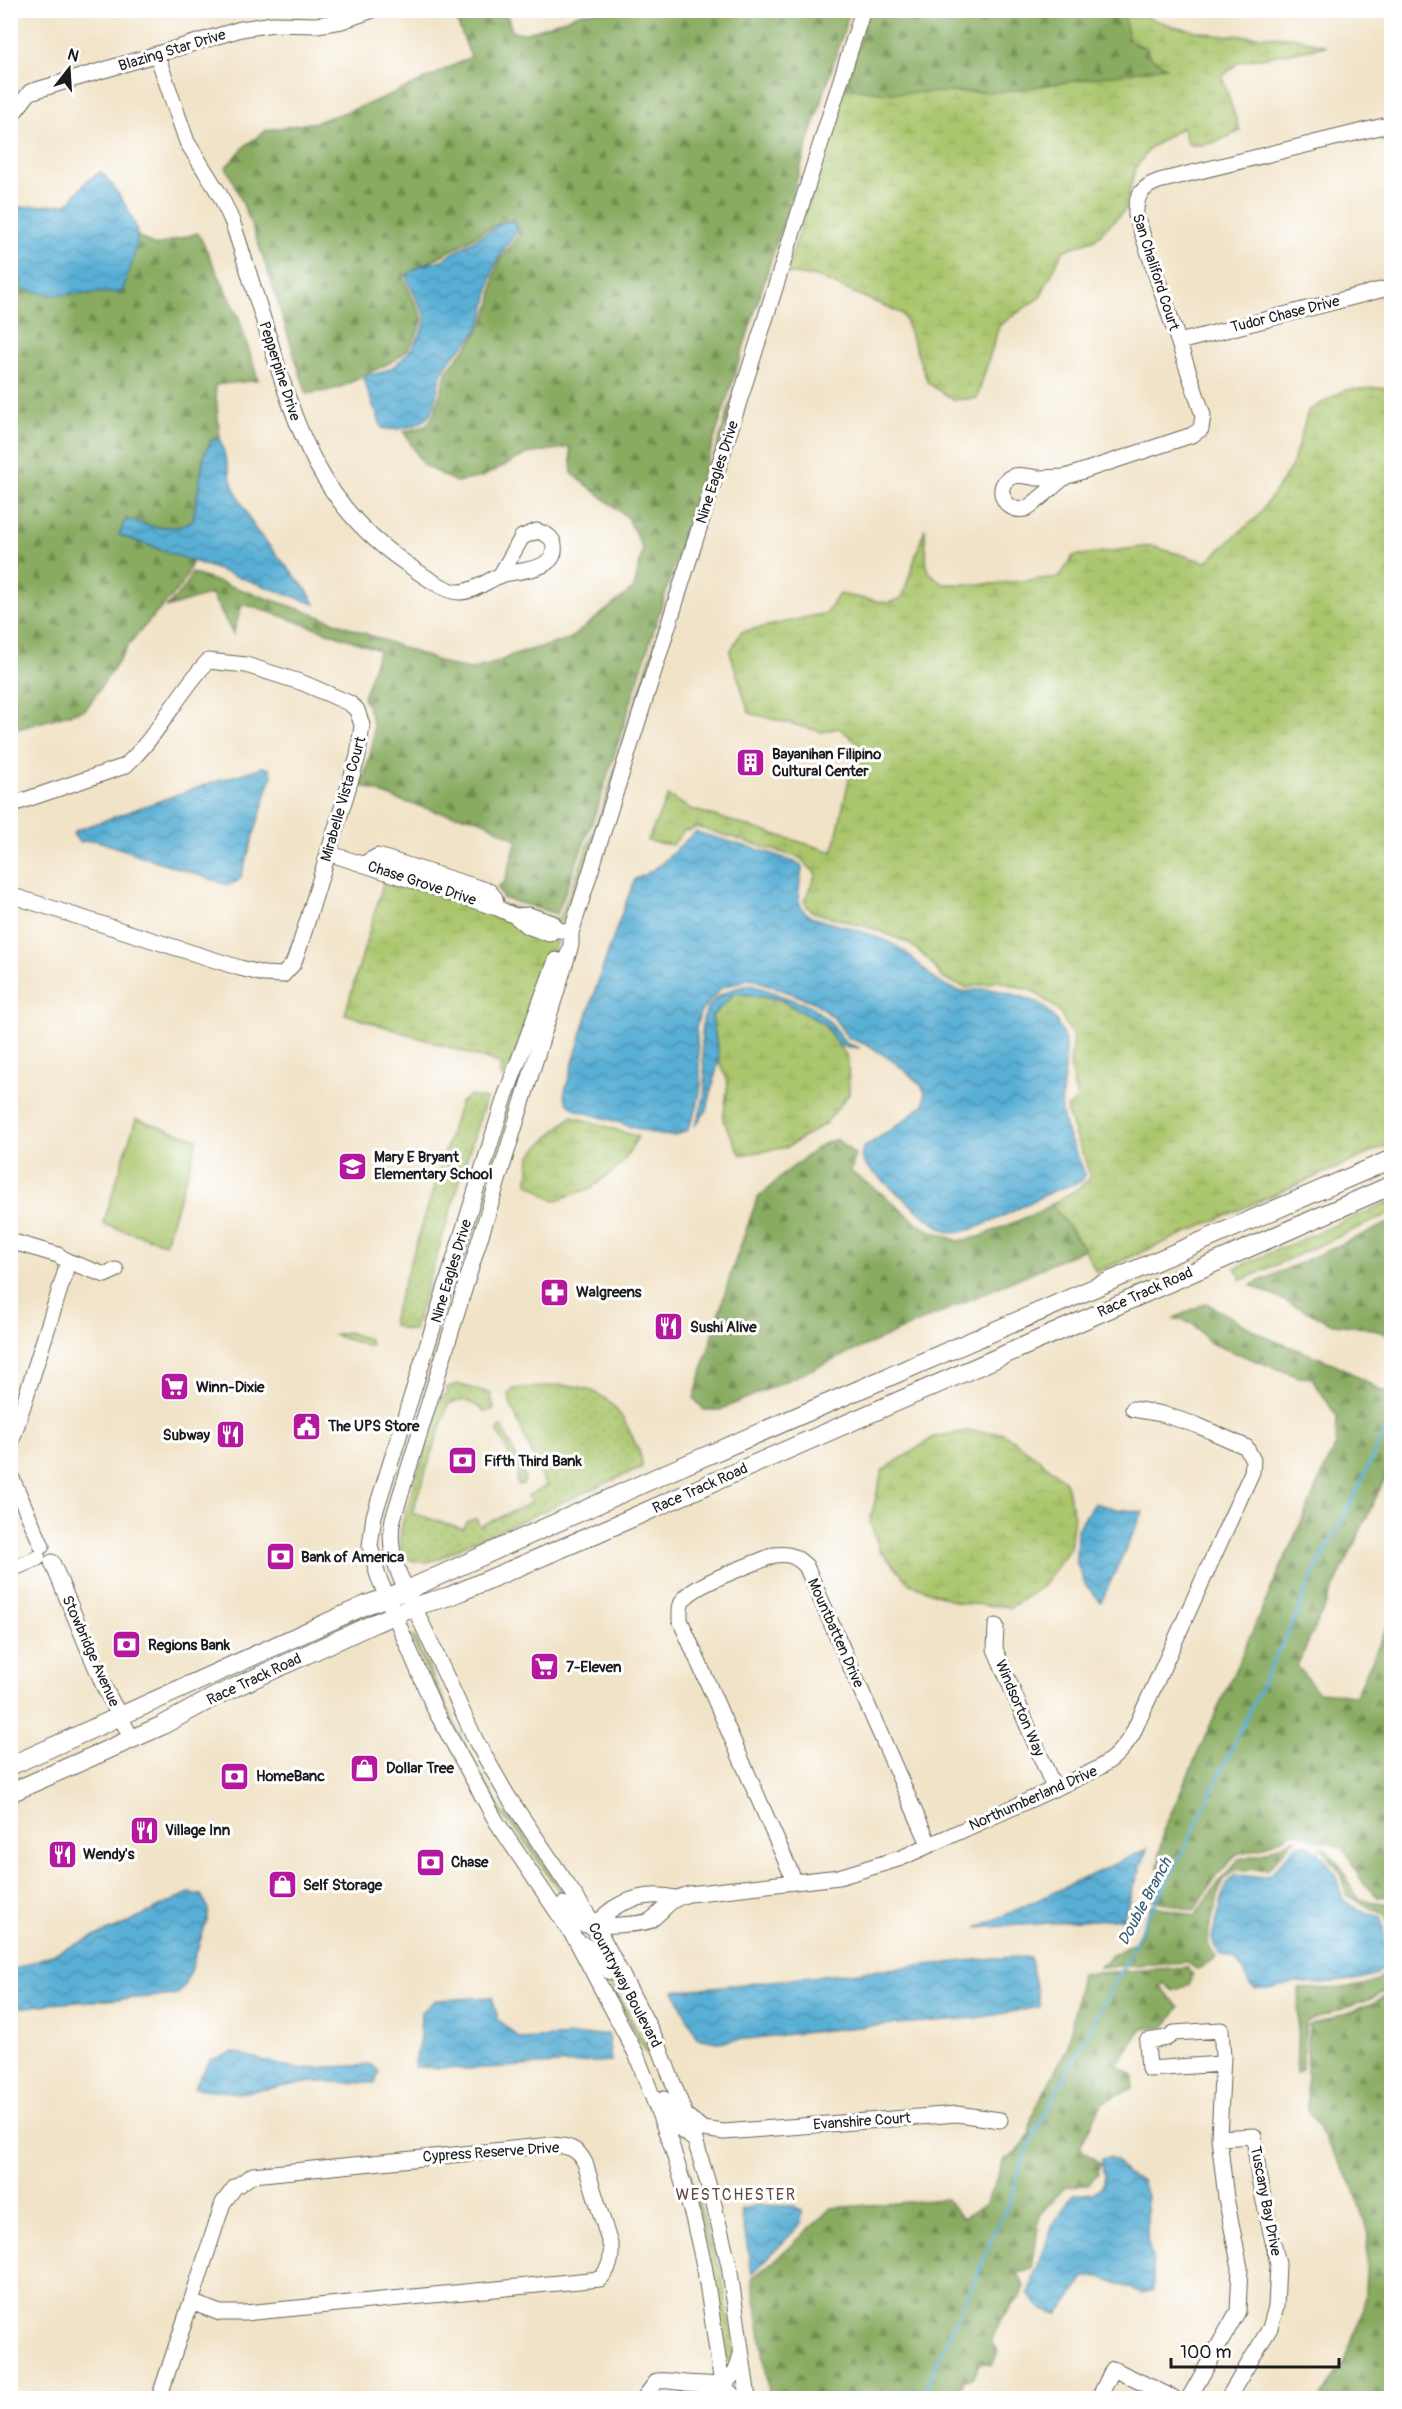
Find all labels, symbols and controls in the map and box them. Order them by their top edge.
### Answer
street label: Blazing Star Drive [116,25,229,76]
north arrow [39,39,99,99]
text: N [65,44,81,67]
street label: San Chaliford Court [1128,211,1184,334]
street label: Tudor Chase Drive [1229,292,1342,337]
street label: Pepperpine Drive [255,319,305,424]
street label: Nine Eagles Drive [692,418,743,526]
street label: Mirabelle Vista Court [317,733,371,864]
place label: Bayanihan Filipino Cultural Center [772,745,881,781]
building icon: Bayanihan Filipino Cultural Center [735,747,767,779]
street label: Chase Grove Drive [365,857,479,910]
place label: Mary E Bryant Elementary School [374,1148,493,1184]
school or university icon: Mary E Bryant Elementary School [337,1150,369,1182]
street label: Nine Eagles Drive [427,1217,476,1325]
street label: Race Track Road [1095,1263,1196,1322]
pharmacy icon: Walgreens [539,1276,571,1308]
place label: Walgreens [576,1283,642,1302]
restaurant icon: Sushi Alive [653,1311,685,1343]
place label: Sushi Alive [690,1318,757,1337]
supermarket icon: Winn-Dixie [159,1371,191,1403]
place label: Winn-Dixie [196,1378,265,1397]
public building icon: The UPS Store [291,1410,323,1442]
place label: The UPS Store [327,1417,420,1436]
restaurant icon: Subway [215,1419,247,1451]
place label: Subway [163,1426,211,1445]
bank icon: Fifth Third Bank [447,1445,479,1477]
place label: Fifth Third Bank [484,1452,582,1471]
street label: Race Track Road [650,1459,751,1518]
bank icon: Bank of America [264,1541,296,1573]
place label: Bank of America [301,1548,404,1567]
street label: Mountbatten Drive [803,1576,868,1691]
street label: Stowbridge Avenue [58,1593,124,1710]
bank icon: Regions Bank [111,1629,143,1661]
place label: Regions Bank [148,1636,231,1655]
street label: Race Track Road [204,1649,305,1710]
supermarket icon: 7-Eleven [529,1651,561,1683]
street label: Windsorton Way [991,1657,1049,1760]
place label: 7-Eleven [566,1658,622,1677]
shop icon: Dollar Tree [349,1752,381,1784]
place label: Dollar Tree [386,1759,455,1778]
bank icon: HomeBanc [219,1760,251,1792]
street label: Northumberland Drive [966,1761,1101,1835]
place label: HomeBanc [256,1767,325,1786]
restaurant icon: Village Inn [128,1814,160,1846]
place label: Village Inn [165,1821,231,1840]
restaurant icon: Wendy's [46,1838,78,1870]
place label: Wendy's [83,1845,135,1864]
bank icon: Chase [414,1846,446,1878]
place label: Chase [451,1853,489,1872]
water label: Double Branch [1113,1853,1177,1949]
shop icon: Self Storage [266,1869,298,1901]
place label: Self Storage [303,1876,383,1895]
street label: Countryway Boulevard [584,1919,666,2051]
street label: Evanshire Court [813,2109,912,2134]
street label: Cypress Reserve Drive [422,2138,561,2167]
street label: Tuscany Bay Drive [1246,2145,1286,2258]
district label: WESTCHESTER [676,2185,796,2205]
scale bar [1171,2331,1339,2369]
text: 100 m [1180,2341,1232,2364]

